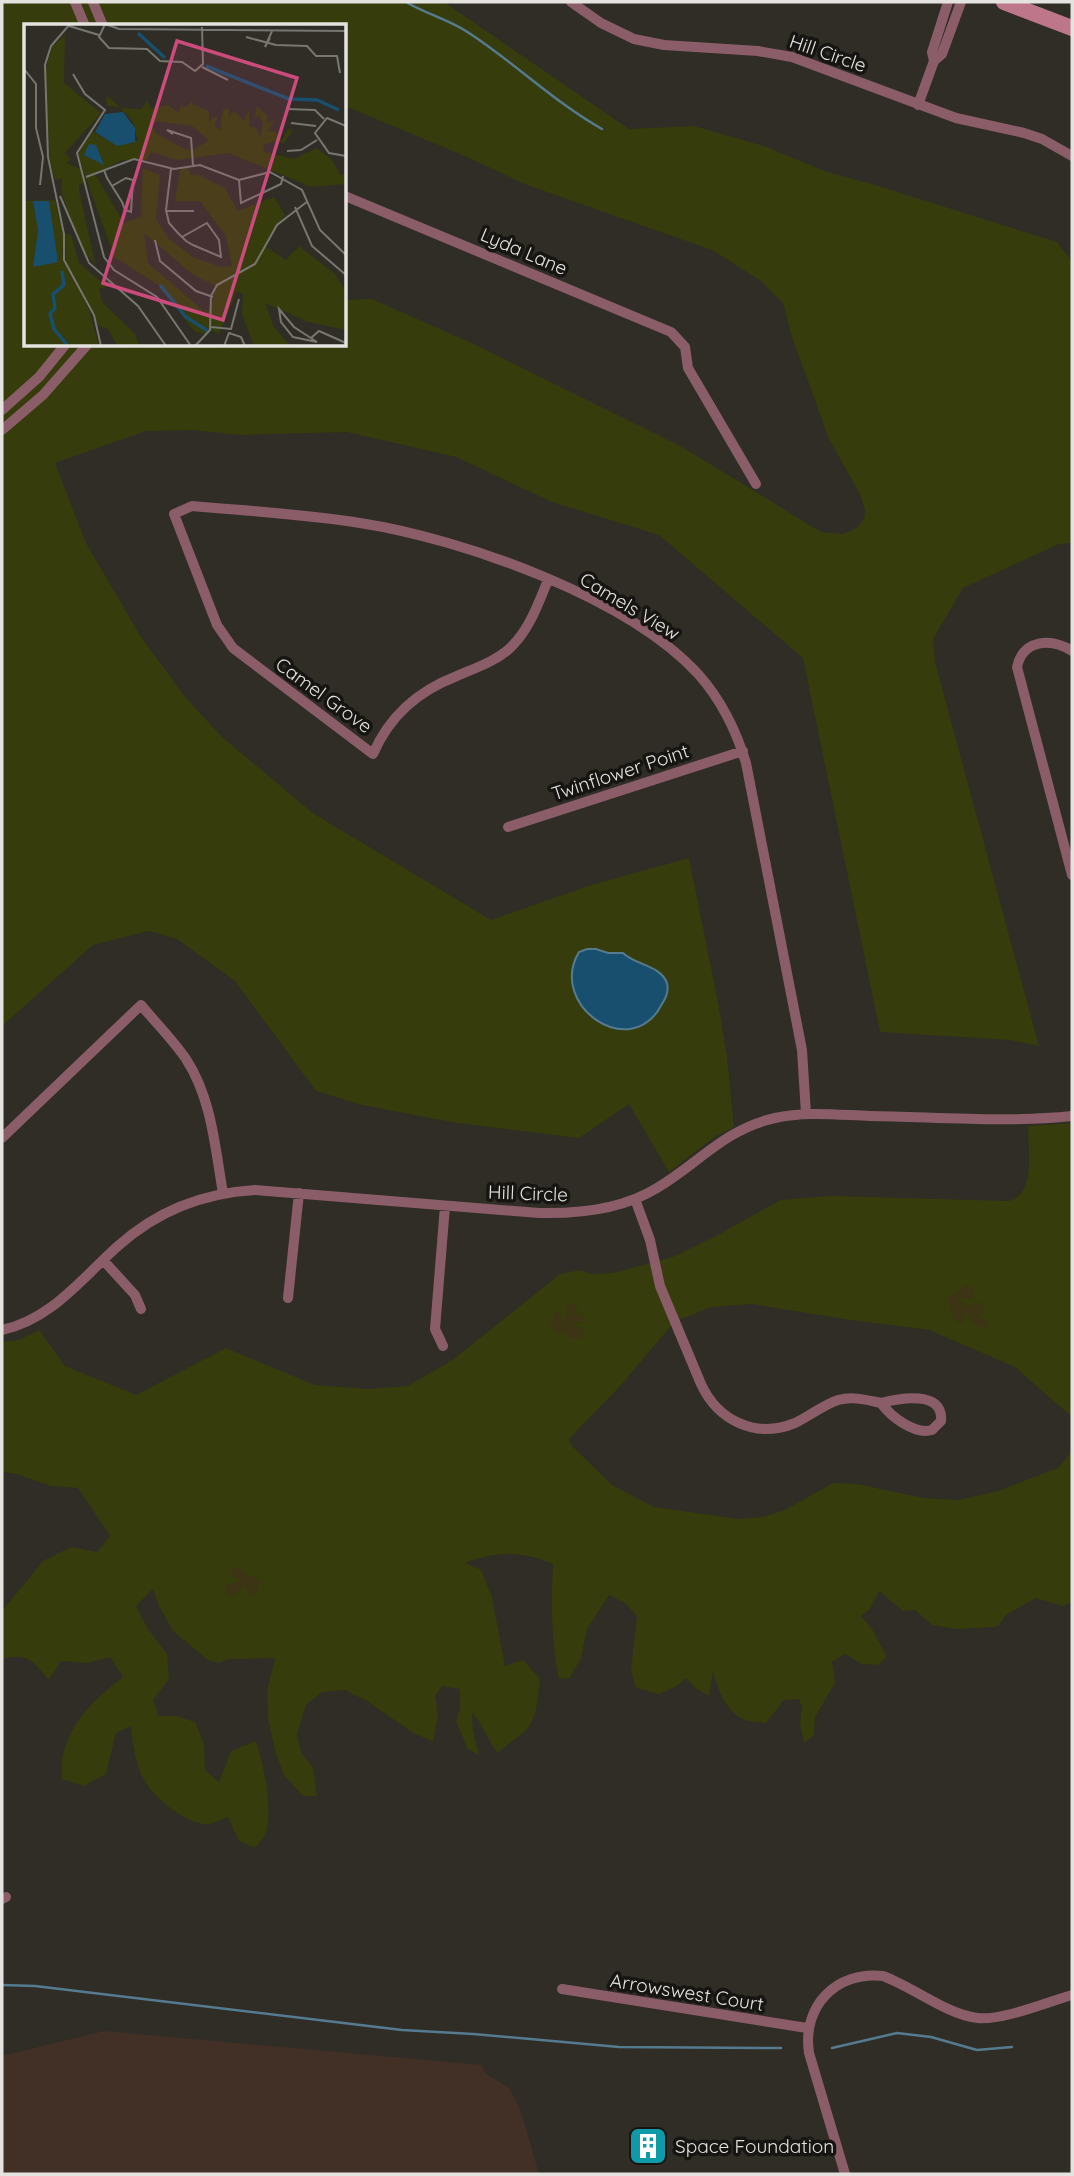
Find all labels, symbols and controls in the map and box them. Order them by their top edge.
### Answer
inset map [24,24,346,346]
street label: Hill Circle [786,29,870,77]
street label: Lyda Lane [477,222,571,280]
street label: Camels View [576,567,684,645]
street label: Camel Grove [271,652,377,738]
street label: Twinflower Point [548,739,692,805]
street label: Hill Circle [488,1180,568,1206]
street label: Arrowswest Court [609,1968,765,2016]
building icon: Space Foundation [627,2125,669,2167]
place label: Space Foundation [675,2134,834,2158]

